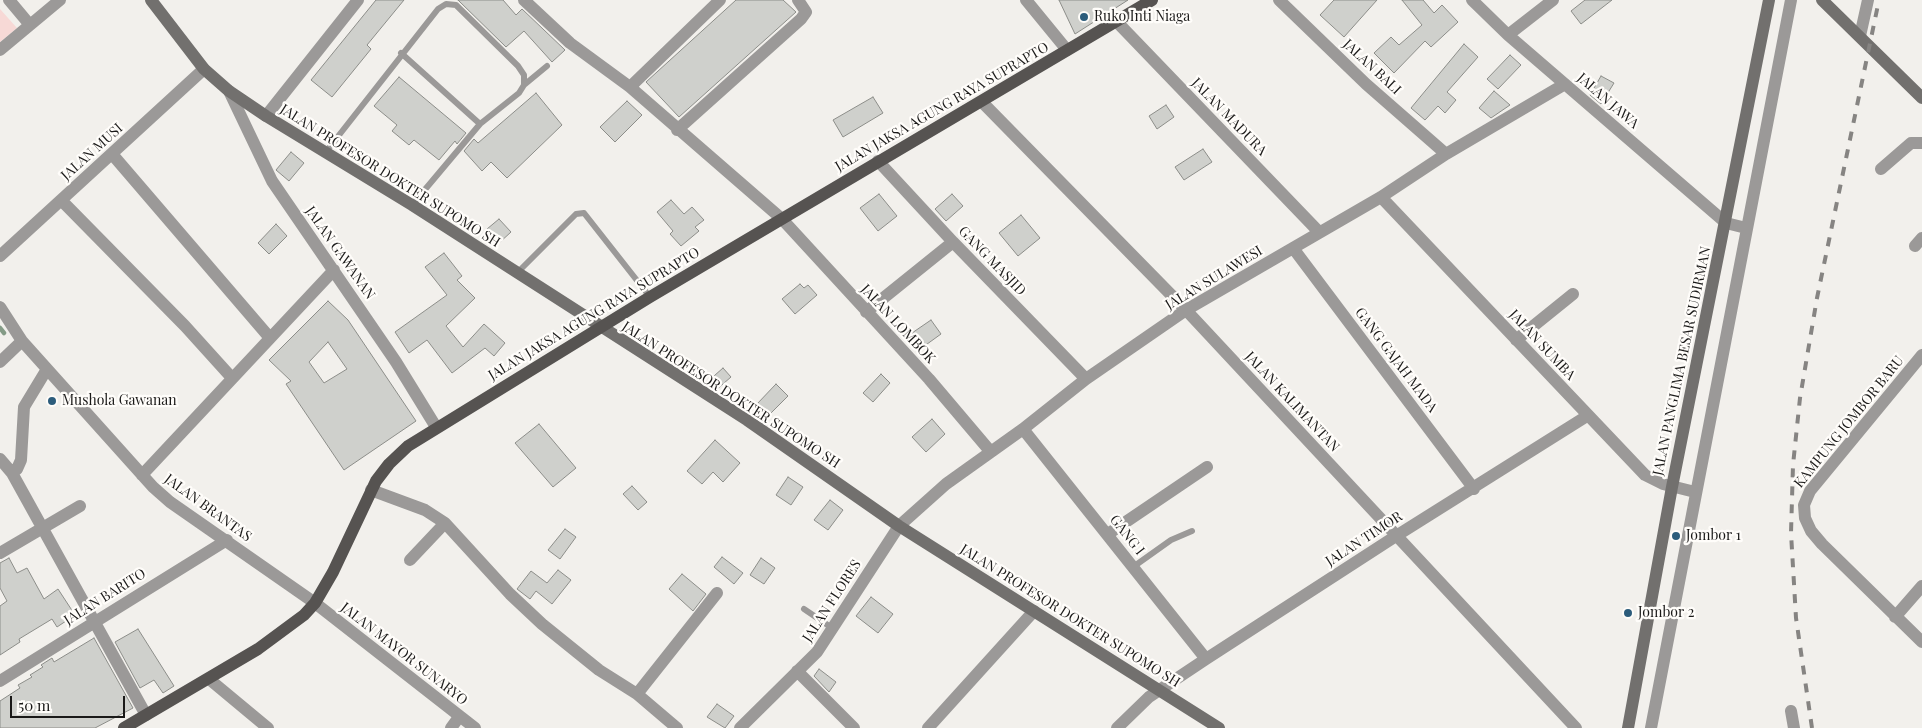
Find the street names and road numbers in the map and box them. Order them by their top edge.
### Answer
street label: JALAN BALI [1339,36,1405,98]
street label: JALAN JAKSA AGUNG RAYA SUPRAPTO [832,39,1052,175]
street label: JALAN JAWA [1574,70,1642,132]
street label: JALAN MADURA [1188,75,1270,159]
street label: JALAN PROFESOR DOKTER SUPOMO SH [277,101,503,251]
street label: JALAN MUSI [58,120,126,184]
street label: JALAN GAWANAN [302,203,378,303]
street label: GANG MASJID [955,223,1029,299]
street label: JALAN SULAWESI [1162,242,1266,314]
street label: JALAN JAKSA AGUNG RAYA SUPRAPTO [485,244,703,384]
street label: JALAN PANGLIMA BESAR SUDIRMAN [1649,245,1715,477]
street label: JALAN LOMBOK [857,281,939,367]
street label: GANG GAJAH MADA [1351,304,1441,416]
street label: JALAN SUMBA [1505,306,1579,384]
street label: JALAN PROFESOR DOKTER SUPOMO SH [619,318,843,472]
street label: JALAN KALIMANTAN [1241,348,1343,456]
street label: KAMPUNG JOMBOR BARU [1791,353,1907,491]
street label: JALAN BRANTAS [161,471,255,545]
street label: JALAN TIMOR [1323,508,1405,570]
street label: GANG I [1106,512,1148,558]
street label: JALAN PROFESOR DOKTER SUPOMO SH [957,541,1183,691]
street label: JALAN FLORES [799,557,865,645]
street label: JALAN BARITO [61,565,149,629]
street label: JALAN MAYOR SUNARYO [337,599,471,709]

